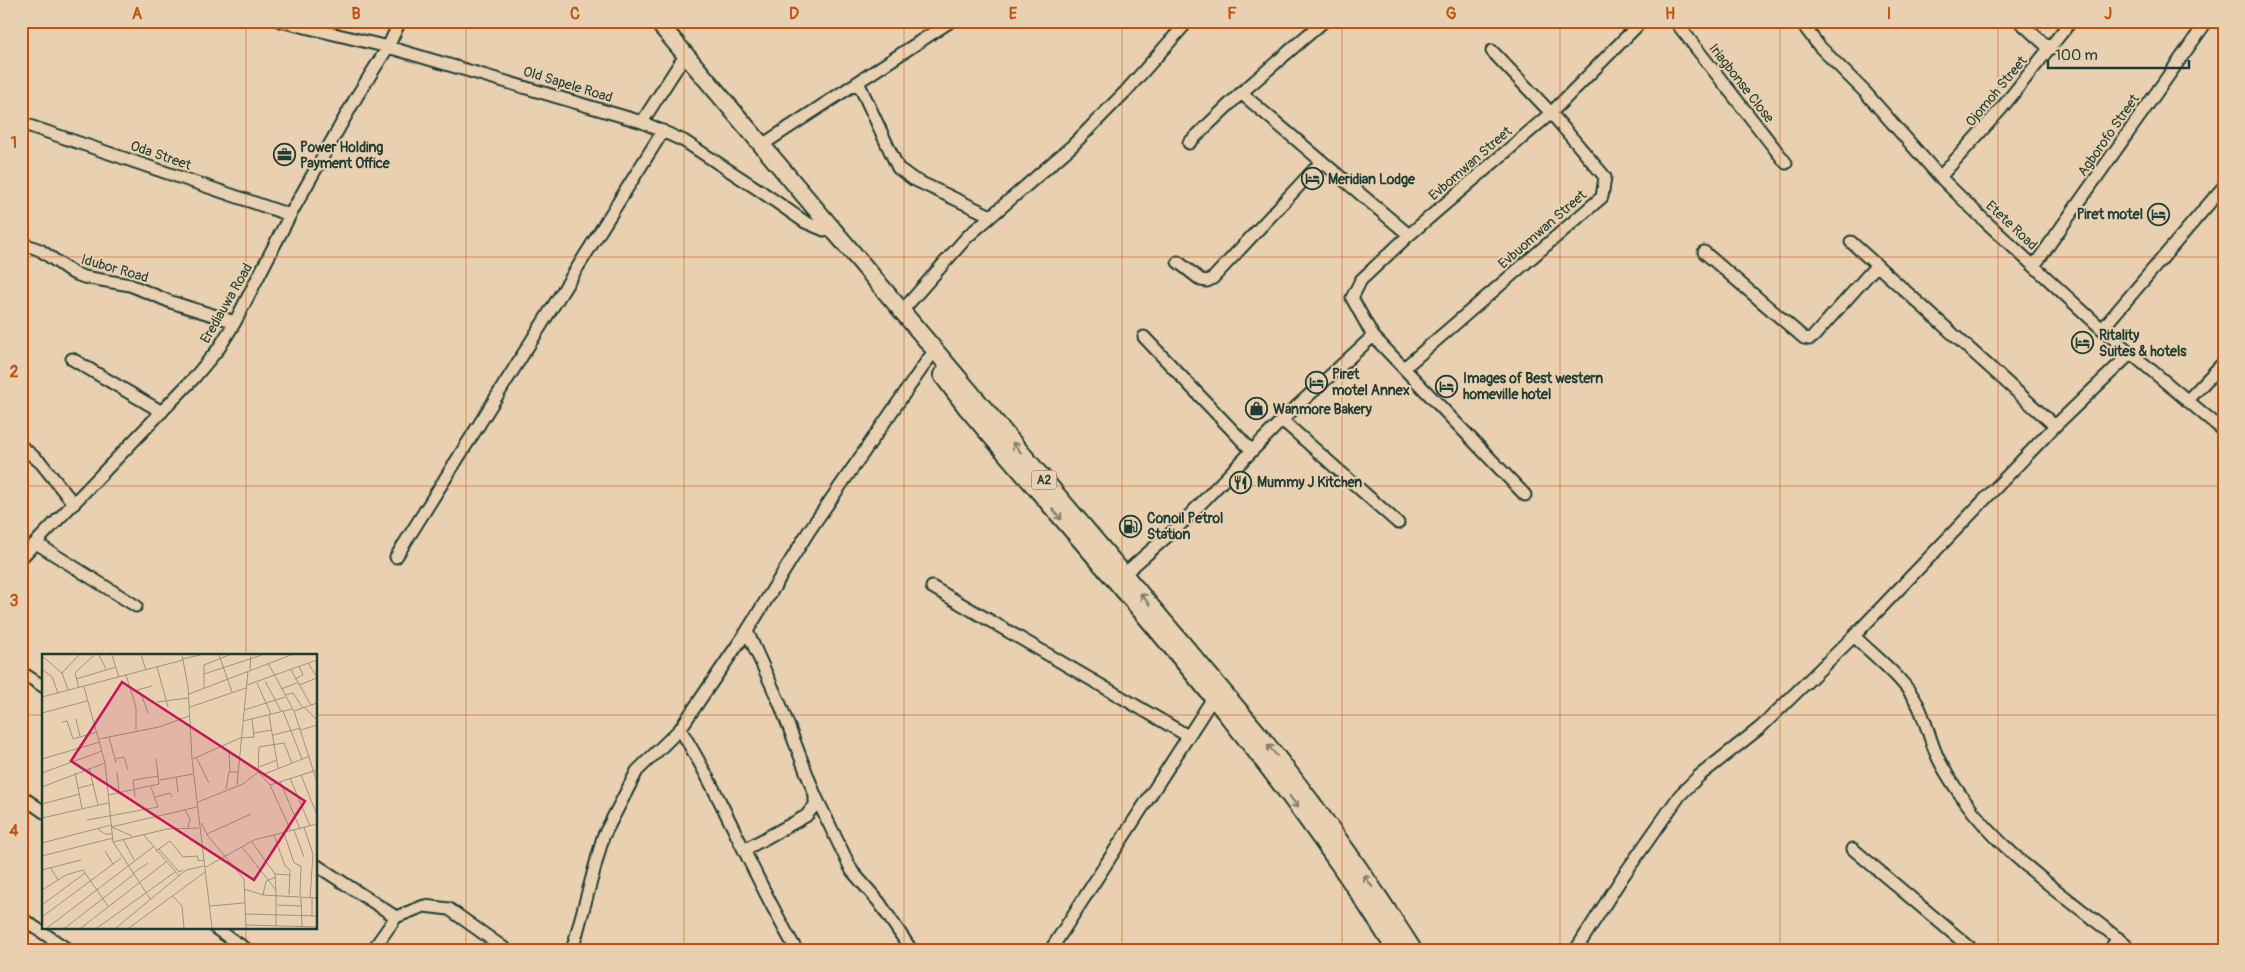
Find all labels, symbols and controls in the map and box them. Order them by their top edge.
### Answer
text: A [132,4,143,24]
text: B [351,4,361,24]
text: C [570,4,580,24]
text: D [789,4,799,24]
text: E [1009,4,1018,24]
text: F [1227,4,1237,24]
text: G [1446,4,1457,24]
text: H [1665,4,1675,24]
text: I [1887,4,1891,24]
text: J [2104,4,2112,24]
scale bar [2048,38,2189,70]
street label: Iriagbonse Close [1705,40,1778,126]
text: 100 m [2055,46,2098,65]
street label: Ojomoh Street [1962,52,2031,130]
street label: Old Sapele Road [521,63,615,106]
street label: Agborofo Street [2074,91,2143,180]
street label: Evbomwan Street [1425,122,1516,204]
text: 1 [11,133,17,153]
street label: Oda Street [128,137,194,174]
place label: Power Holding Payment Office [300,139,391,172]
office icon: Power Holding Payment Office [272,143,296,167]
hotel icon: Meridian Lodge [1300,167,1324,191]
place label: Meridian Lodge [1328,171,1416,188]
street label: Evbuomwan Street [1495,186,1590,272]
street label: Etete Road [1982,197,2041,254]
hotel icon: Piret motel [2147,202,2171,226]
place label: Piret motel [2077,206,2143,223]
street label: Idubor Road [79,251,151,286]
street label: Erediauwa Road [197,260,256,346]
place label: Ritality Suites & hotels [2099,327,2187,360]
hotel icon: Ritality Suites & hotels [2071,331,2095,355]
text: 2 [10,362,19,382]
place label: Piret motel Annex [1332,366,1410,399]
hotel icon: Piret motel Annex [1304,370,1328,394]
place label: Images of Best western homeville hotel [1463,370,1603,403]
hotel icon: Images of Best western homeville hotel [1435,374,1459,398]
shop icon: Wanmore Bakery [1245,397,1269,421]
place label: Wanmore Bakery [1273,401,1372,418]
one-way arrow [1011,442,1023,455]
road number: A2 [1032,470,1056,490]
restaurant icon: Mummy J Kitchen [1229,470,1253,494]
place label: Mummy J Kitchen [1257,474,1362,491]
one-way arrow [1052,508,1063,521]
place label: Conoil Petrol Station [1147,510,1223,543]
fuel station icon: Conoil Petrol Station [1119,514,1143,538]
text: 3 [10,591,19,611]
one-way arrow [1139,593,1150,606]
inset map [42,654,318,930]
one-way arrow [1266,744,1277,757]
one-way arrow [1289,795,1299,809]
text: 4 [9,821,19,841]
one-way arrow [1363,874,1373,888]

